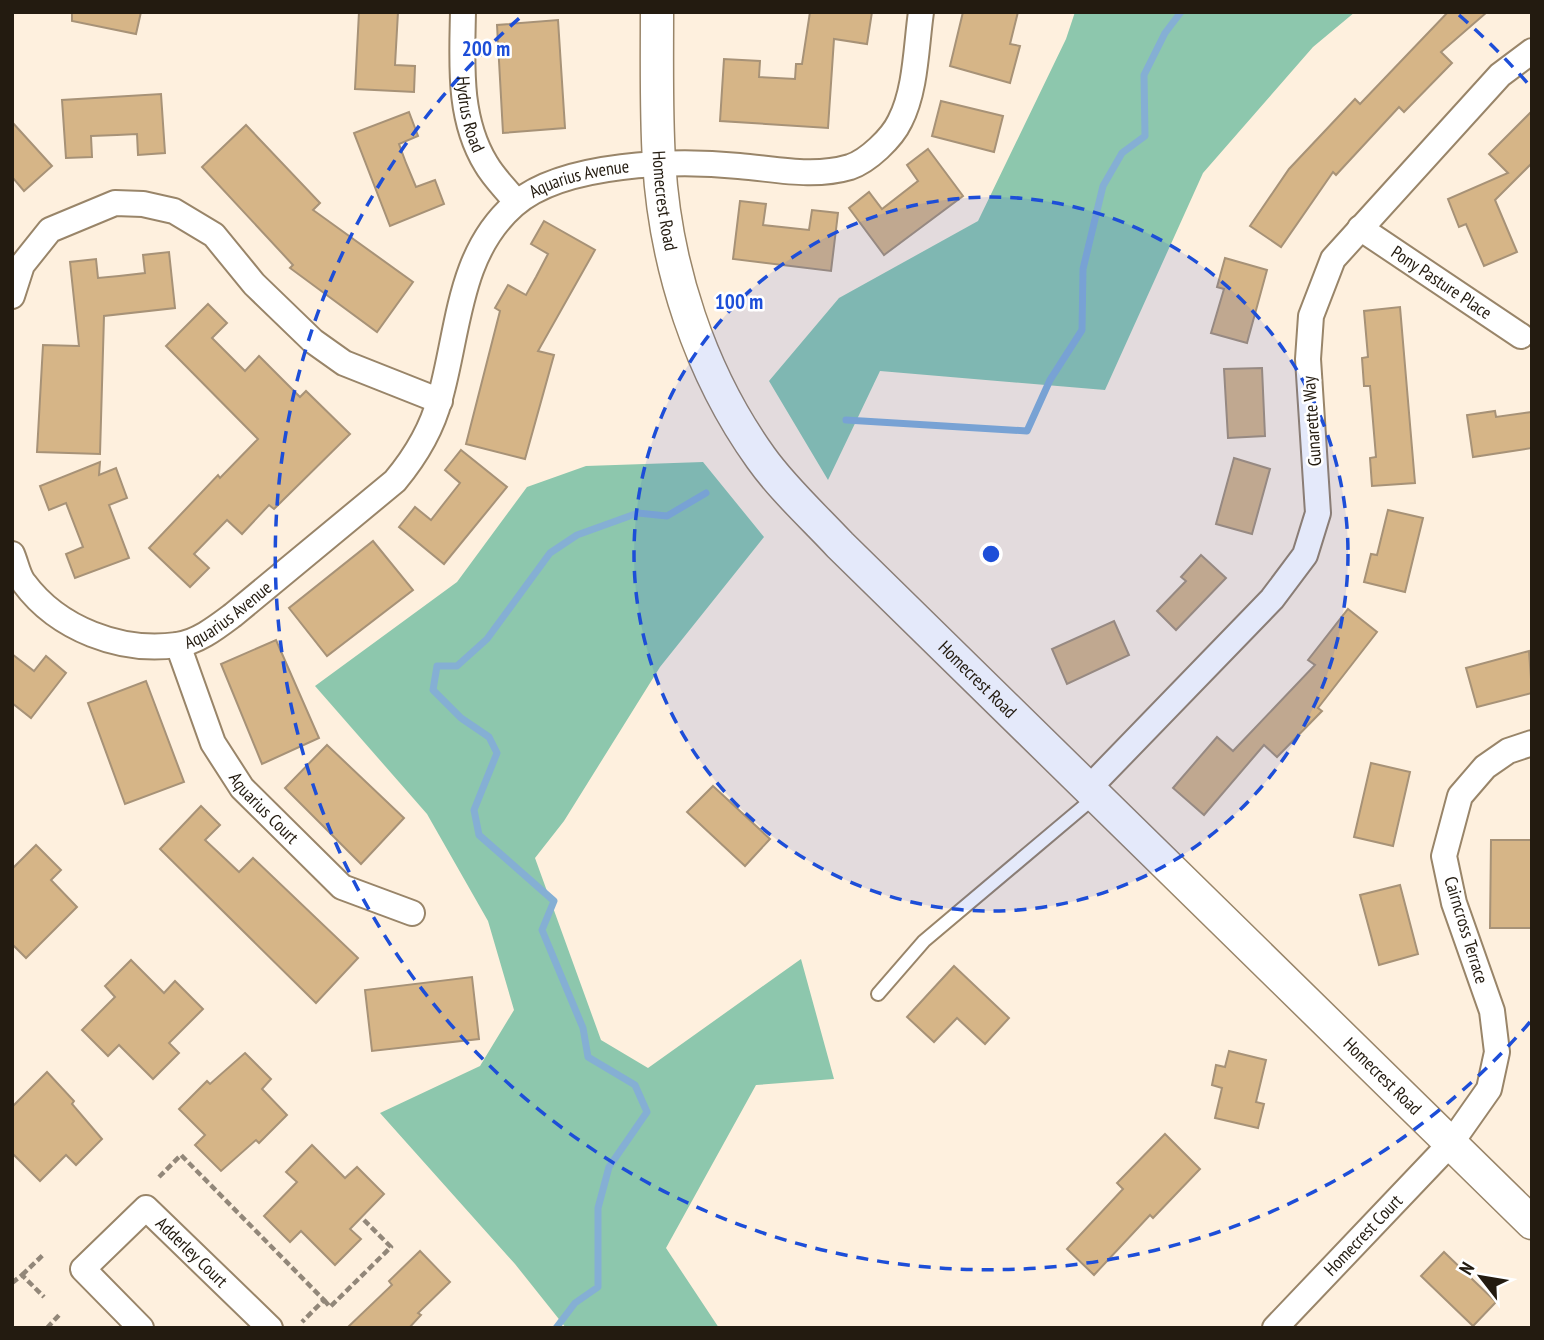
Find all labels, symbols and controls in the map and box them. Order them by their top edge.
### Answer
text: 200 m [462,35,510,62]
street label: Hydrus Road [452,75,490,156]
street label: Homecrest Road [647,150,683,253]
street label: Aquarius Avenue [525,154,630,203]
street label: Pony Pasture Place [1387,240,1496,324]
text: 100 m [715,288,763,315]
street label: Gunarette Way [1297,375,1326,467]
centre of rings [979,542,1003,566]
street label: Aquarius Avenue [181,576,276,654]
street label: Homecrest Road [934,636,1022,723]
street label: Aquarius Court [224,768,304,849]
street label: Cairncross Terrace [1439,874,1494,986]
street label: Homecrest Road [1339,1033,1427,1120]
street label: Homecrest Court [1319,1189,1407,1280]
street label: Adderley Court [151,1212,233,1292]
north arrow [1446,1242,1516,1312]
text: N [1453,1258,1479,1279]

